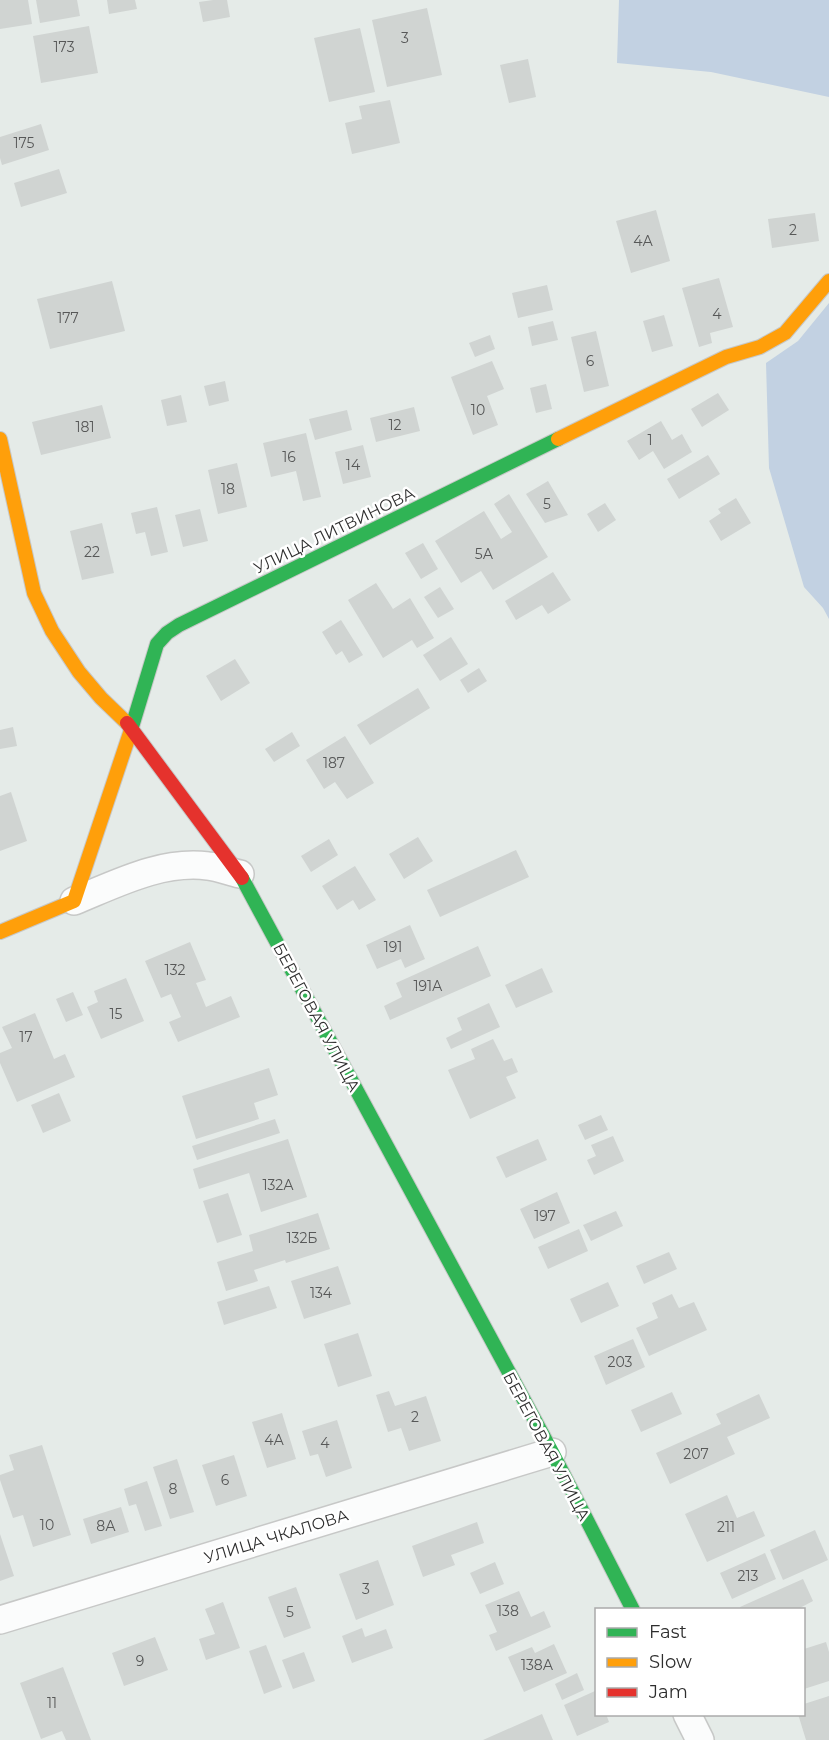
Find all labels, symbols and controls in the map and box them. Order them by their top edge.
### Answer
house number: 3 [401,29,409,47]
house number: 173 [53,38,75,56]
house number: 175 [14,134,35,152]
house number: 2 [789,221,797,239]
house number: 4А [633,232,653,250]
house number: 4 [712,305,722,323]
house number: 177 [57,309,79,327]
house number: 6 [586,352,595,370]
house number: 10 [471,401,485,419]
house number: 12 [388,416,402,434]
house number: 181 [75,418,95,436]
house number: 1 [647,431,653,449]
house number: 16 [282,448,296,466]
house number: 14 [346,456,361,474]
house number: 18 [221,480,235,498]
street label: УЛИЦА ЛИТВИНОВА [251,483,418,578]
house number: 5 [543,495,551,513]
house number: 22 [84,543,100,561]
house number: 5А [475,545,494,563]
house number: 187 [323,754,345,772]
house number: 191 [384,938,402,956]
street label: БЕРЕГОВАЯ УЛИЦА [269,940,364,1095]
house number: 132 [165,961,185,979]
house number: 191А [413,977,443,995]
house number: 15 [110,1005,123,1023]
house number: 17 [19,1028,33,1046]
house number: 132А [262,1176,294,1194]
house number: 197 [534,1207,556,1225]
house number: 132Б [287,1229,318,1247]
house number: 134 [310,1284,333,1302]
house number: 203 [608,1353,633,1371]
street label: БЕРЕГОВАЯ УЛИЦА [499,1369,594,1524]
house number: 2 [411,1408,419,1426]
house number: 4А [264,1431,284,1449]
house number: 4 [320,1434,330,1452]
house number: 207 [683,1445,709,1463]
house number: 6 [221,1471,230,1489]
house number: 8 [169,1480,178,1498]
street label: УЛИЦА ЧКАЛОВА [202,1505,351,1567]
house number: 10 [40,1516,54,1534]
house number: 8А [96,1517,116,1535]
house number: 211 [717,1518,735,1536]
house number: 213 [738,1567,759,1585]
house number: 3 [362,1580,370,1598]
house number: 138 [497,1602,519,1620]
house number: 5 [286,1603,294,1621]
legend [595,1608,805,1716]
text: Fast [649,1621,687,1643]
text: Slow [649,1651,692,1673]
house number: 9 [136,1652,144,1670]
house number: 138А [521,1656,554,1674]
text: Jam [648,1681,688,1703]
house number: 11 [47,1694,57,1712]

